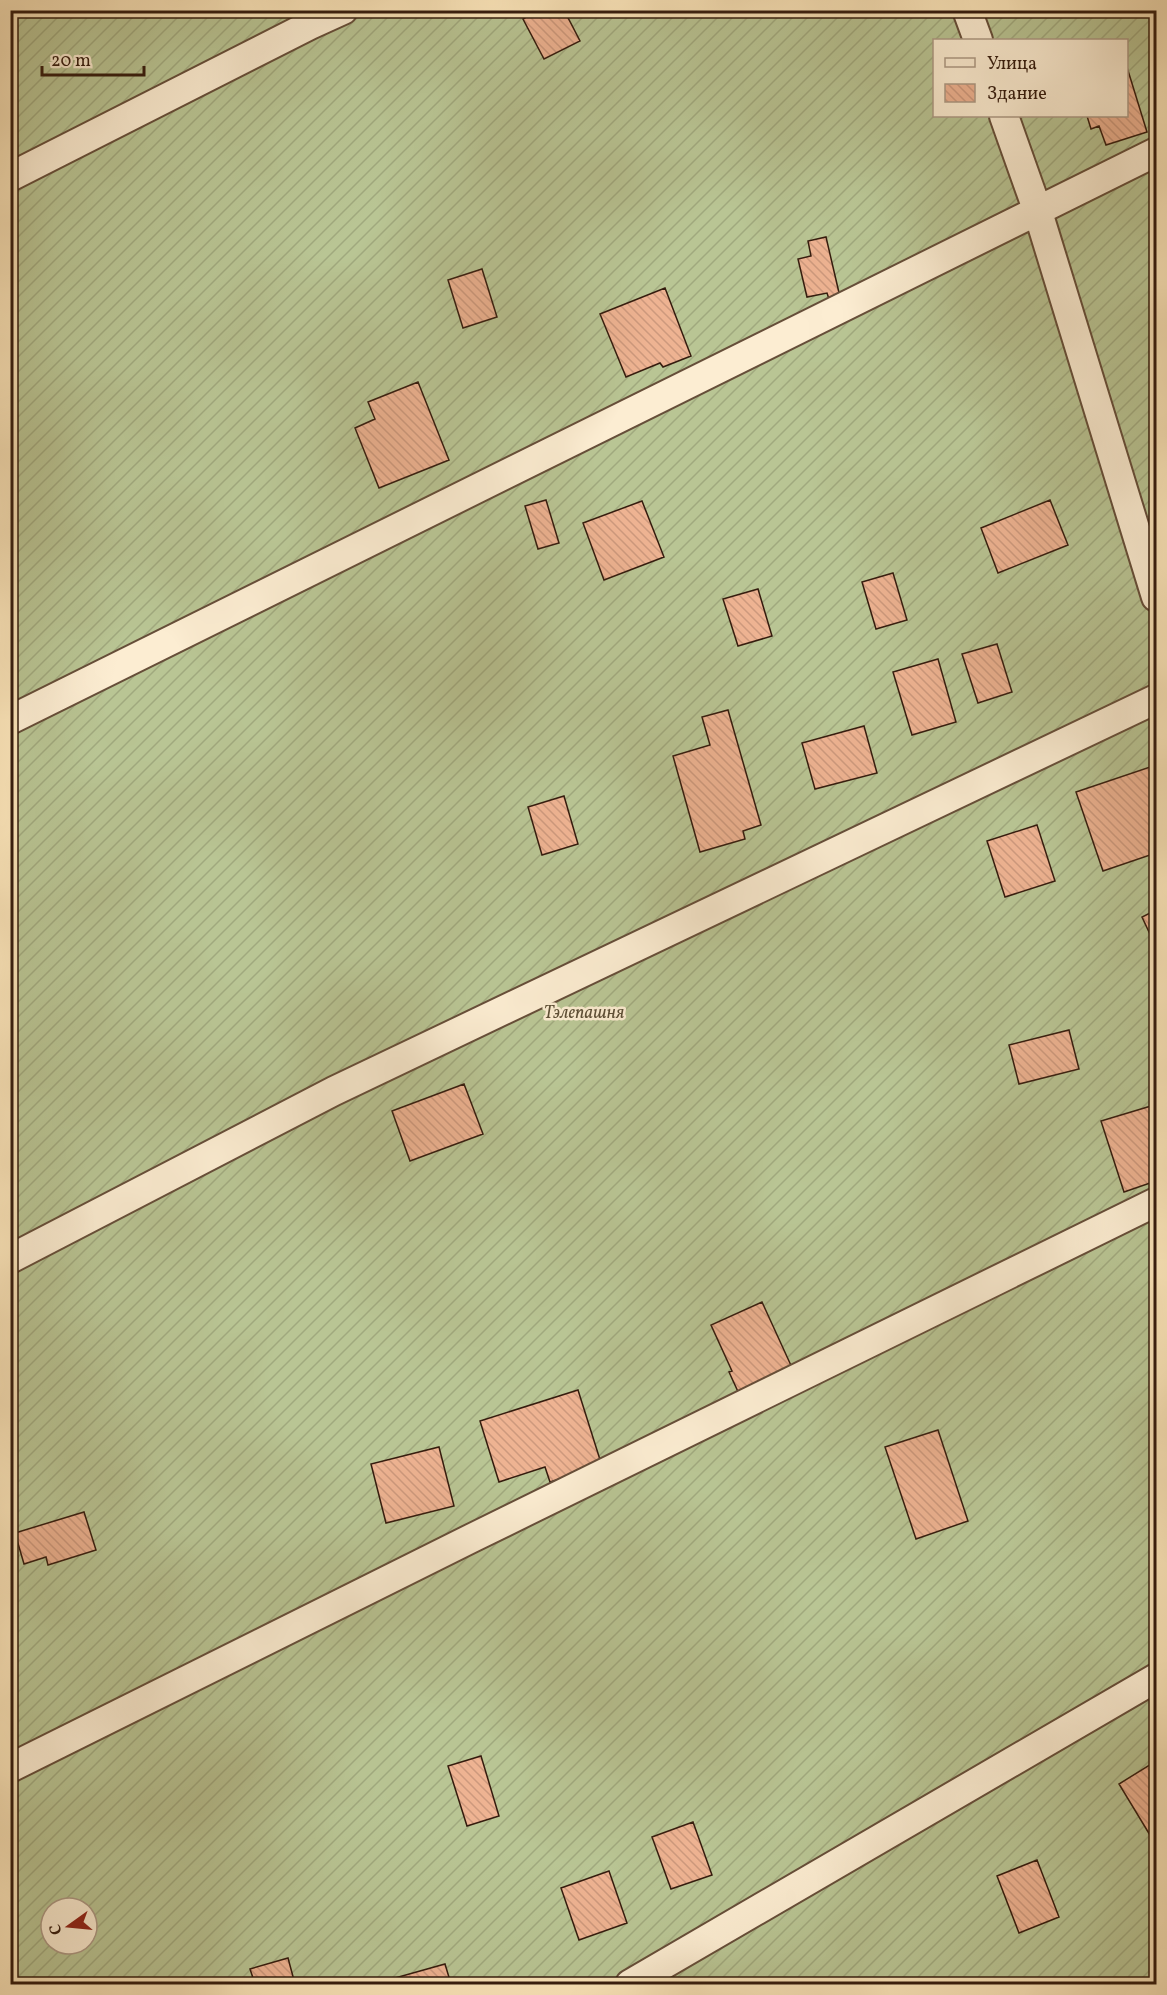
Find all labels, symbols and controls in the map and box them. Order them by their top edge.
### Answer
scale bar [42,39,144,77]
legend [933,39,1128,117]
text: 20 m [51,49,91,74]
text: Улица [987,52,1037,77]
text: Здание [987,82,1047,107]
park label: Тэлепашня [544,1001,624,1026]
north arrow [39,1896,99,1956]
text: С [44,1922,68,1937]

